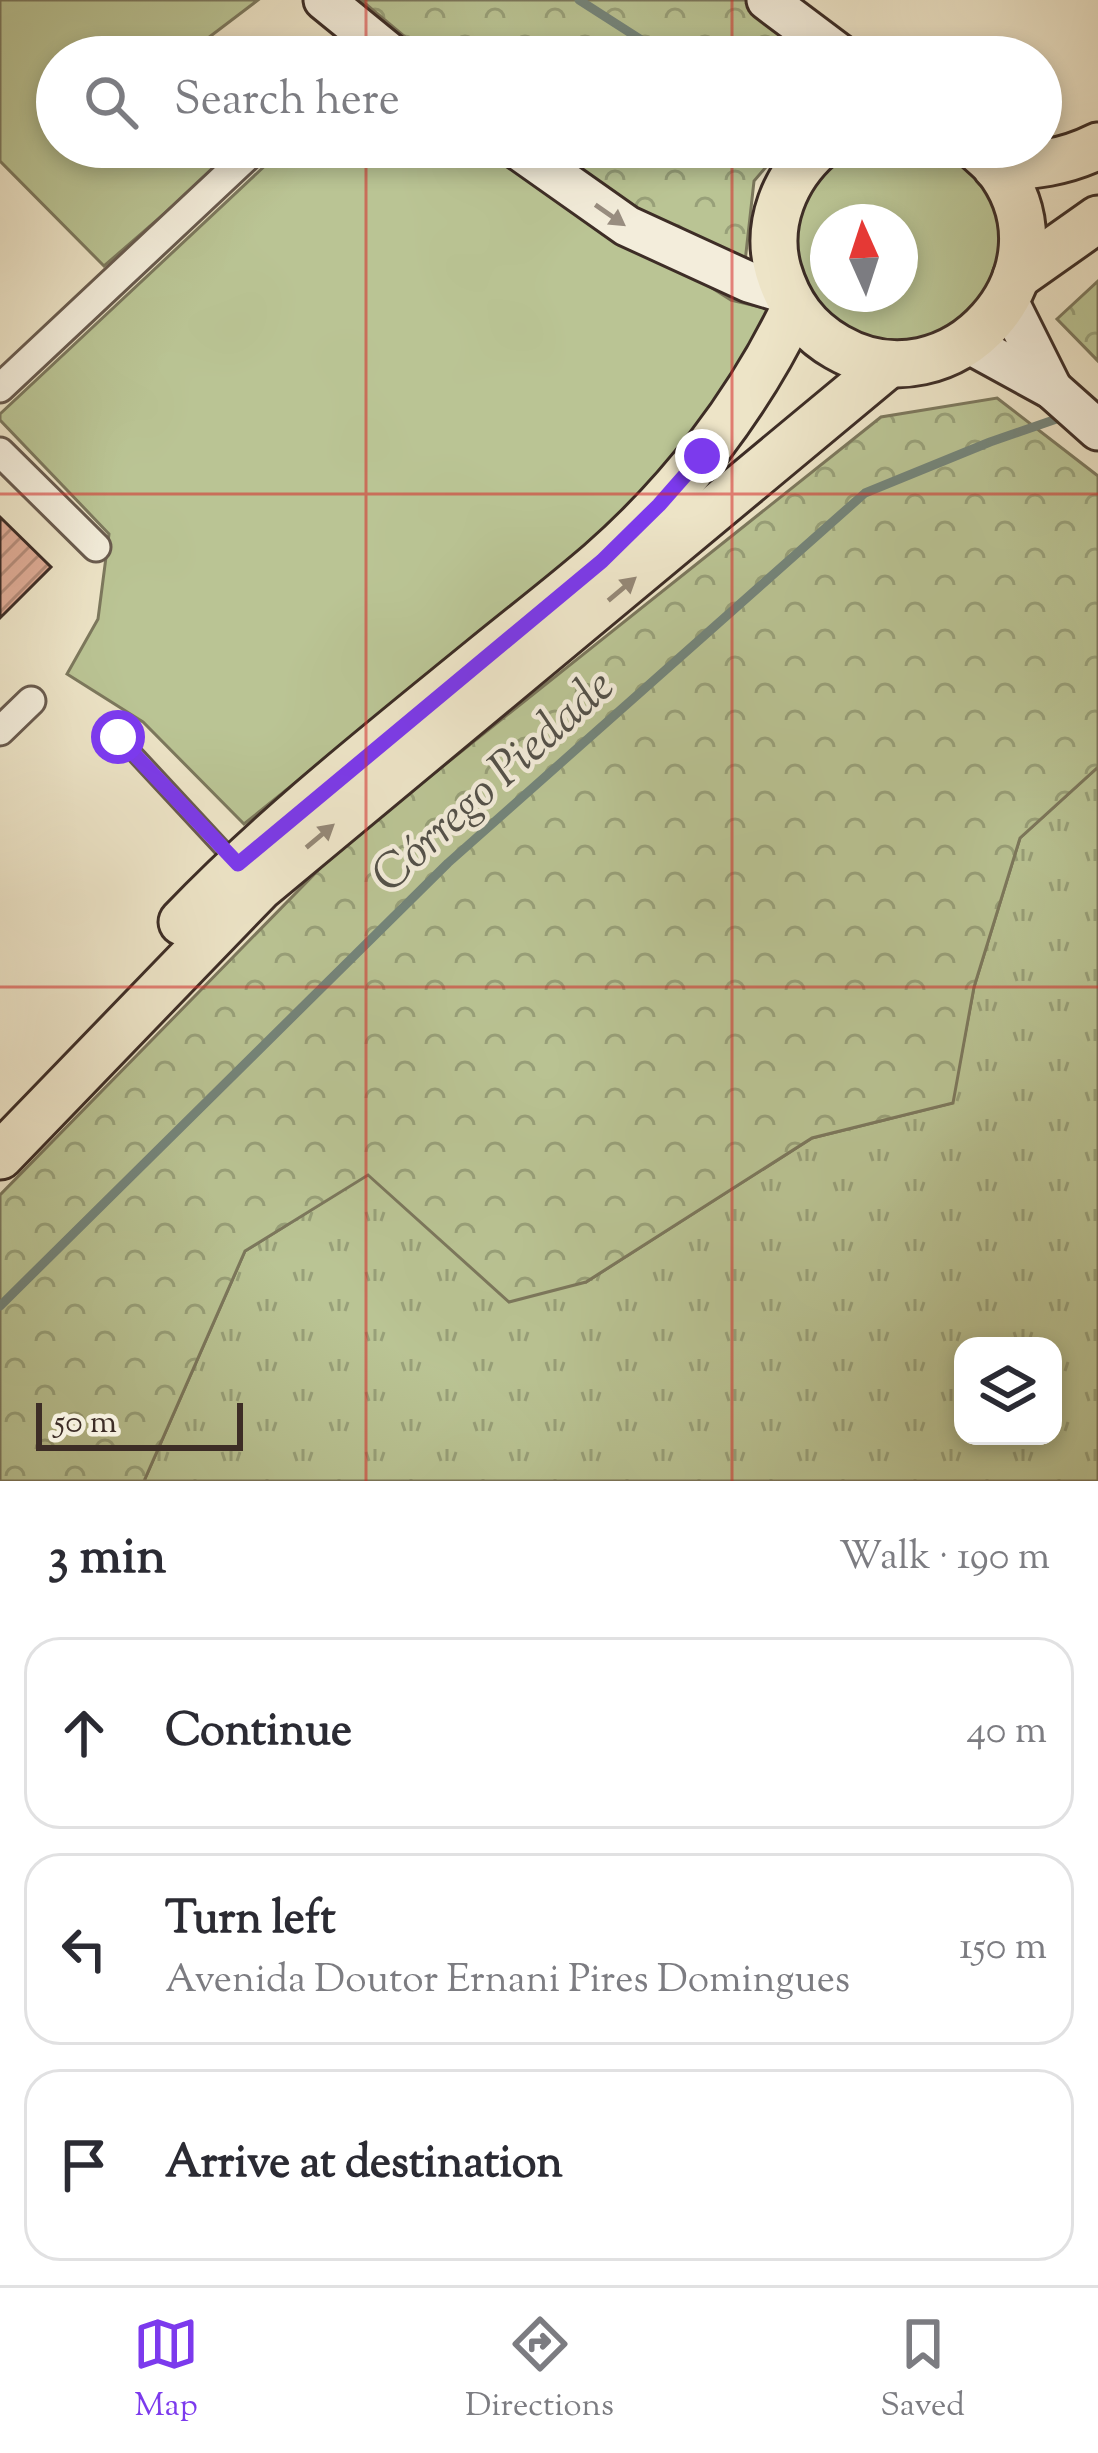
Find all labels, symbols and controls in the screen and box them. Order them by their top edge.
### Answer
search box [36,36,1062,168]
icon: search [78,69,144,135]
text: Search here [174,70,400,135]
one-way arrow [594,203,627,226]
north arrow [810,204,918,312]
route end [675,429,729,483]
one-way arrow [607,576,637,602]
water label: Córrego Piedade [358,655,632,911]
route start [91,710,145,764]
one-way arrow [305,823,335,849]
map controls [954,1337,1062,1445]
button: layers [954,1337,1062,1445]
scale bar [36,1397,243,1450]
text: 50 m [54,1400,117,1448]
text: 3 min [48,1523,166,1596]
text: Walk · 190 m [839,1531,1050,1587]
icon: ahead [51,1700,117,1766]
text: Continue [165,1701,352,1766]
text: 40 m [967,1705,1047,1761]
text: Turn left [165,1889,336,1954]
icon: left [51,1916,117,1982]
text: 150 m [959,1921,1047,1977]
text: Avenida Doutor Ernani Pires Domingues [165,1954,850,2010]
icon: arrive [51,2132,117,2198]
text: Arrive at destination [165,2133,563,2198]
tab: Map [133,2311,199,2431]
tab: Directions [465,2311,614,2431]
tab: Saved [880,2311,965,2431]

